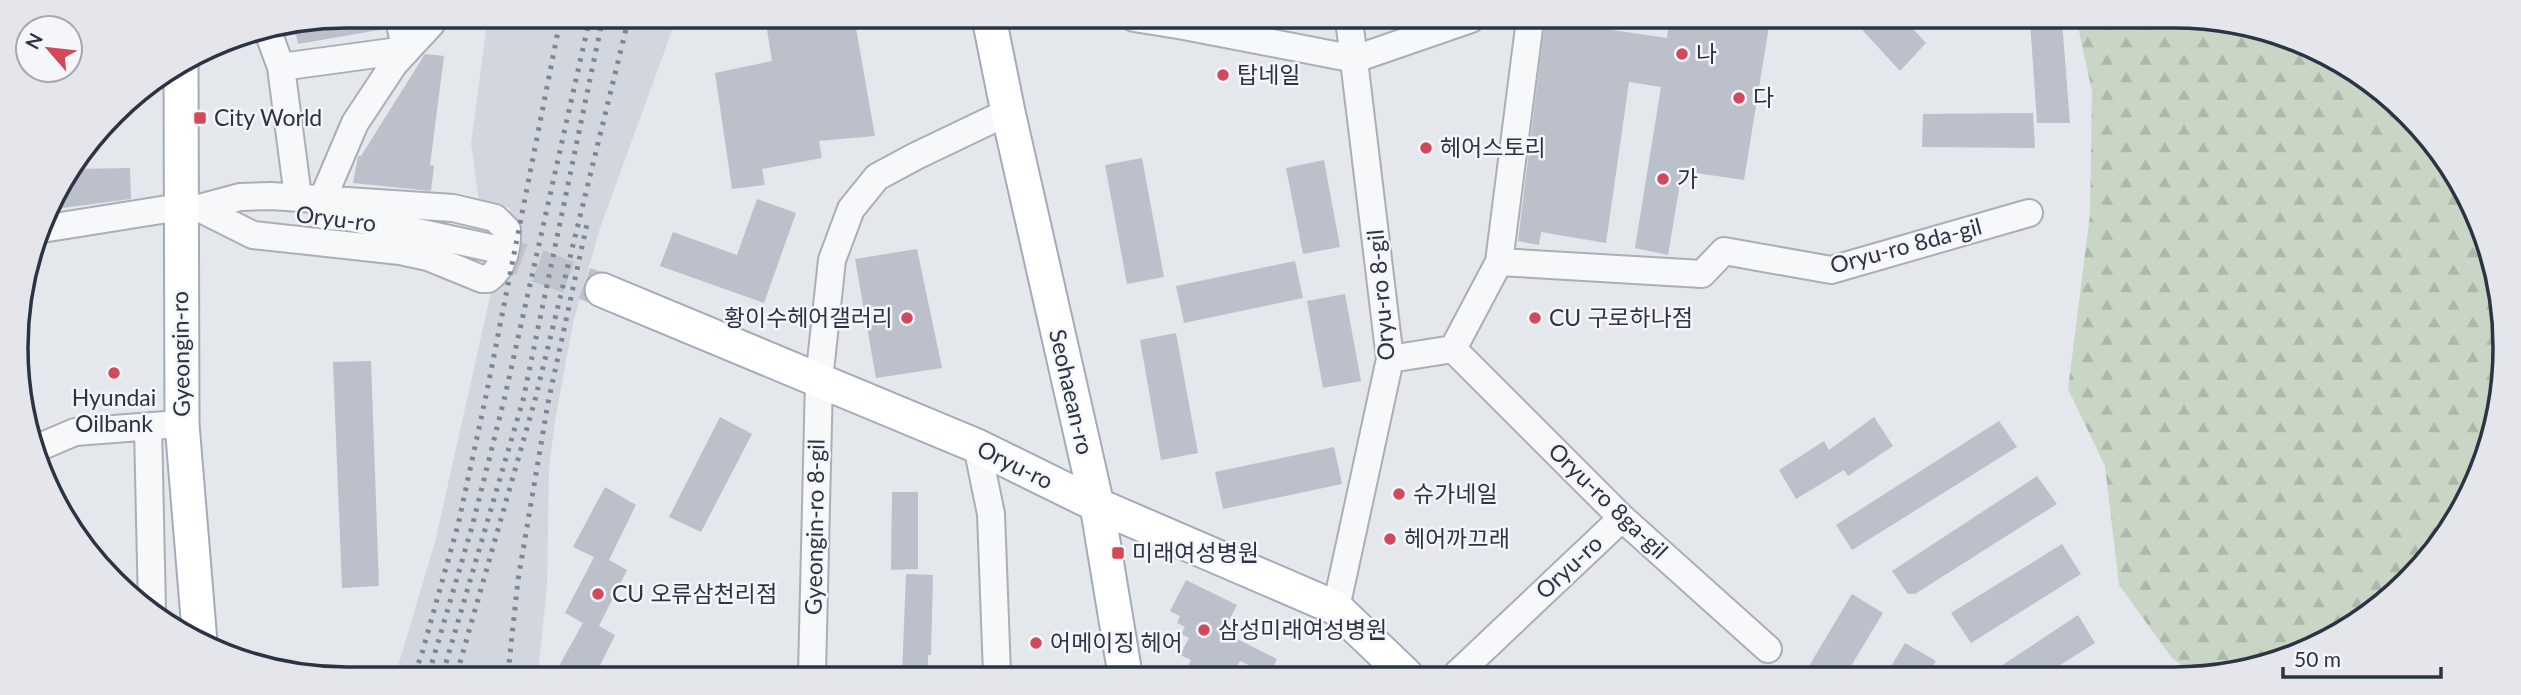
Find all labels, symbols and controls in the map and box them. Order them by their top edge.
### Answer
north arrow [14,14,84,84]
text: N [20,29,47,53]
place label: 나 [1696,39,1717,67]
marker: 나 [1674,46,1690,62]
place label: 탑네일 [1237,60,1300,88]
marker: 탑네일 [1215,67,1231,83]
place label: 다 [1753,83,1774,111]
marker: 다 [1731,90,1747,106]
place label: City World [214,103,322,131]
marker: City World [192,110,208,126]
place label: 헤어스토리 [1440,133,1546,161]
marker: 헤어스토리 [1418,140,1434,156]
place label: 가 [1677,164,1698,192]
marker: 가 [1655,171,1671,187]
street label: Oryu-ro [294,199,378,237]
street label: Oryu-ro 8da-gil [1827,211,1985,279]
street label: Oryu-ro 8-gil [1360,228,1400,362]
street label: Gyeongin-ro [165,291,195,417]
place label: 황이수헤어갤러리 [724,303,893,331]
place label: CU 구로하나점 [1549,303,1693,331]
marker: 황이수헤어갤러리 [899,310,915,326]
marker: CU 구로하나점 [1527,310,1543,326]
street label: Seohaean-ro [1044,326,1100,457]
marker: Hyundai Oilbank [106,365,122,381]
place label: Hyundai Oilbank [72,383,156,437]
street label: Oryu-ro [973,434,1058,494]
street label: Oryu-ro 8ga-gil [1543,437,1673,565]
street label: Gyeongin-ro 8-gil [798,439,830,615]
place label: 슈가네일 [1413,479,1498,507]
marker: 슈가네일 [1391,486,1407,502]
place label: 헤어까끄래 [1404,524,1510,552]
street label: Oryu-ro [1530,529,1608,605]
marker: 헤어까끄래 [1382,531,1398,547]
place label: 미래여성병원 [1132,538,1259,566]
marker: 미래여성병원 [1110,545,1126,561]
place label: CU 오류삼천리점 [612,579,777,607]
marker: CU 오류삼천리점 [590,586,606,602]
place label: 삼성미래여성병원 [1218,615,1387,643]
marker: 삼성미래여성병원 [1196,622,1212,638]
place label: 어메이징 헤어 [1050,628,1183,656]
marker: 어메이징 헤어 [1028,635,1044,651]
scale bar [2283,636,2440,680]
text: 50 m [2294,646,2341,671]

